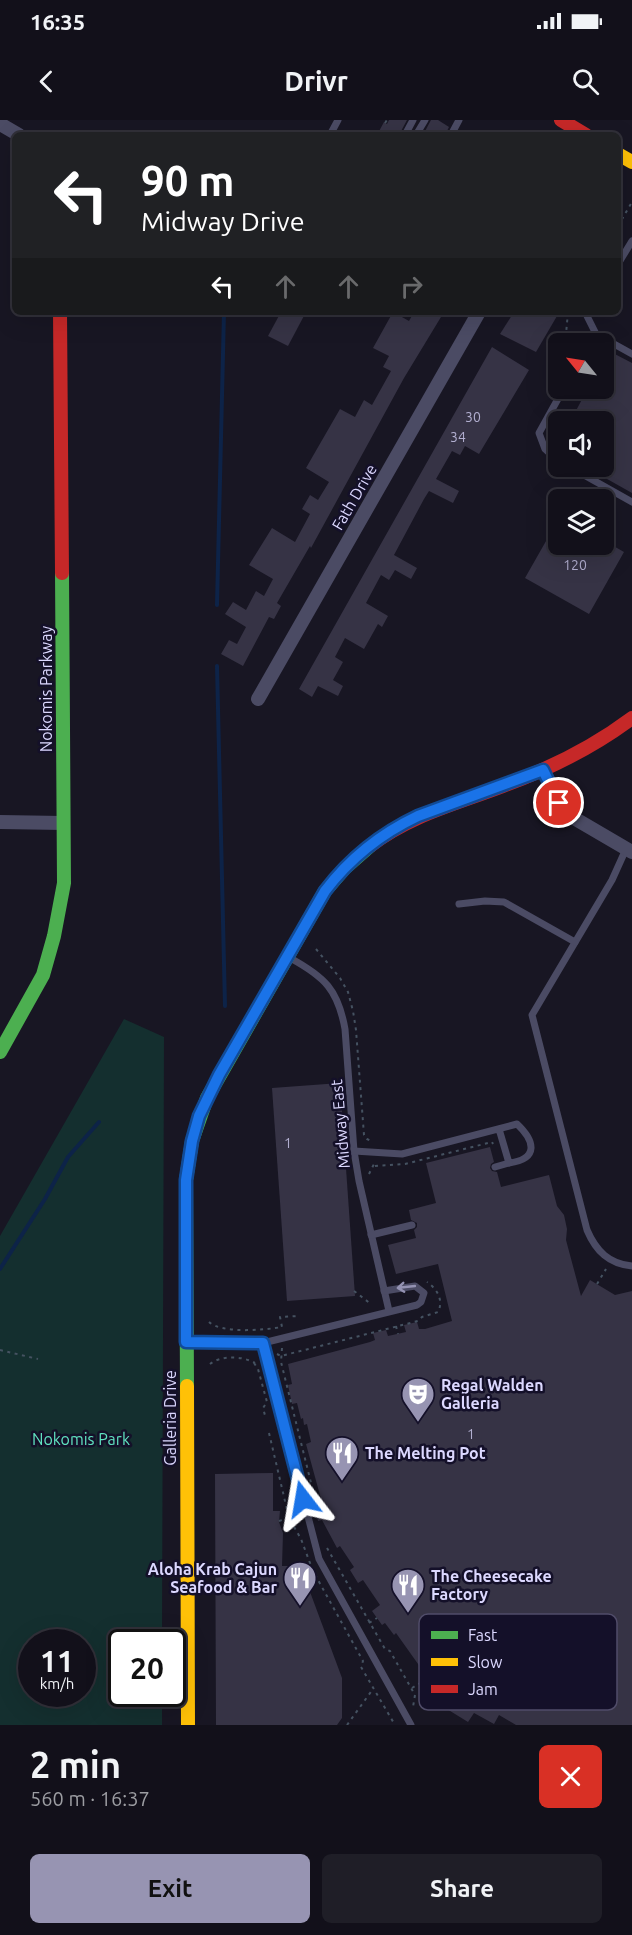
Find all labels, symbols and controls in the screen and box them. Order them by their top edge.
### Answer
text: 16:35 [30,9,85,34]
icon: back [30,65,63,98]
icon: search [569,65,602,98]
text: Drivr [284,66,348,96]
icon: left [42,156,120,234]
text: 90 m [141,157,235,204]
text: Midway Drive [141,206,305,236]
icon: left [206,270,239,303]
icon: ahead [269,270,302,303]
icon: ahead [332,270,365,303]
icon: right [395,270,428,303]
north arrow [548,333,614,399]
map controls [548,333,614,555]
house number: 30 [465,409,481,425]
button: sound [548,411,614,477]
house number: 34 [450,429,466,445]
street label: Fath Drive [328,461,380,533]
button: layers [548,489,614,555]
house number: 120 [563,557,587,573]
street label: Nokomis Parkway [37,626,55,752]
pin [533,777,584,828]
icon: arrive [542,786,575,819]
street label: Midway East [327,1078,353,1169]
house number: 1 [284,1135,292,1151]
one-way arrow [397,1282,416,1293]
street label: Galleria Drive [161,1370,179,1466]
theatre icon: Regal Walden Galleria [400,1376,436,1423]
place label: Regal Walden Galleria [441,1376,544,1412]
house number: 1 [467,1426,475,1442]
park label: Nokomis Park [32,1430,130,1448]
restaurant icon: The Melting Pot [324,1435,360,1482]
place label: The Melting Pot [365,1444,486,1462]
position arrow [271,1467,335,1531]
place label: Aloha Krab Cajun Seafood & Bar [148,1560,277,1596]
restaurant icon: Aloha Krab Cajun Seafood & Bar [282,1560,318,1607]
restaurant icon: The Cheesecake Factory [390,1567,426,1614]
place label: The Cheesecake Factory [431,1567,552,1603]
legend [419,1614,617,1710]
text: Fast [468,1626,498,1644]
speed limit sign: 20 [108,1629,186,1707]
text: 11 [40,1644,74,1678]
text: Slow [468,1653,503,1671]
text: km/h [40,1675,74,1692]
text: Jam [468,1680,498,1698]
text: 2 min [30,1744,121,1785]
button: close [539,1745,602,1808]
text: 560 m · 16:37 [30,1787,150,1810]
button: Exit [30,1854,310,1923]
button: Share [322,1854,602,1923]

